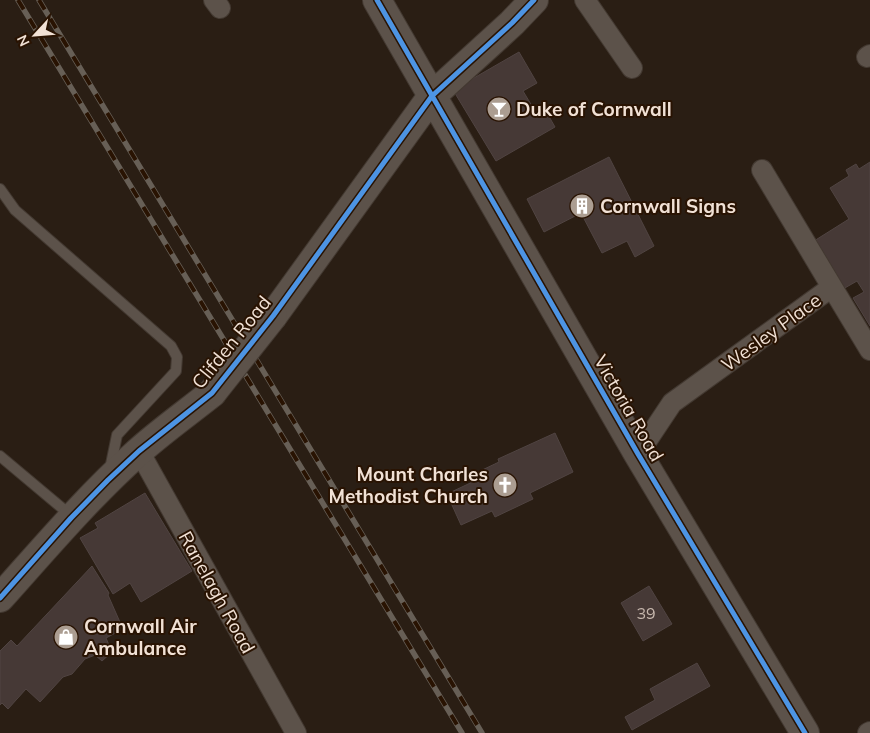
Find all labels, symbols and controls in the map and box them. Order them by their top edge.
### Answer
north arrow [10,10,60,60]
text: N [13,32,34,49]
bar icon: Duke of Cornwall [486,96,512,122]
place label: Duke of Cornwall [516,97,672,121]
building icon: Cornwall Signs [569,193,595,219]
place label: Cornwall Signs [600,194,736,218]
street label: Wesley Place [716,288,826,376]
street label: Clifden Road [186,291,276,393]
street label: Victoria Road [589,350,669,466]
place label: Mount Charles Methodist Church [328,462,488,508]
church icon: Mount Charles Methodist Church [492,472,518,498]
street label: Ranelagh Road [174,527,260,657]
house number: 39 [636,603,656,623]
place label: Cornwall Air Ambulance [84,614,197,660]
shop icon: Cornwall Air Ambulance [53,624,79,650]

